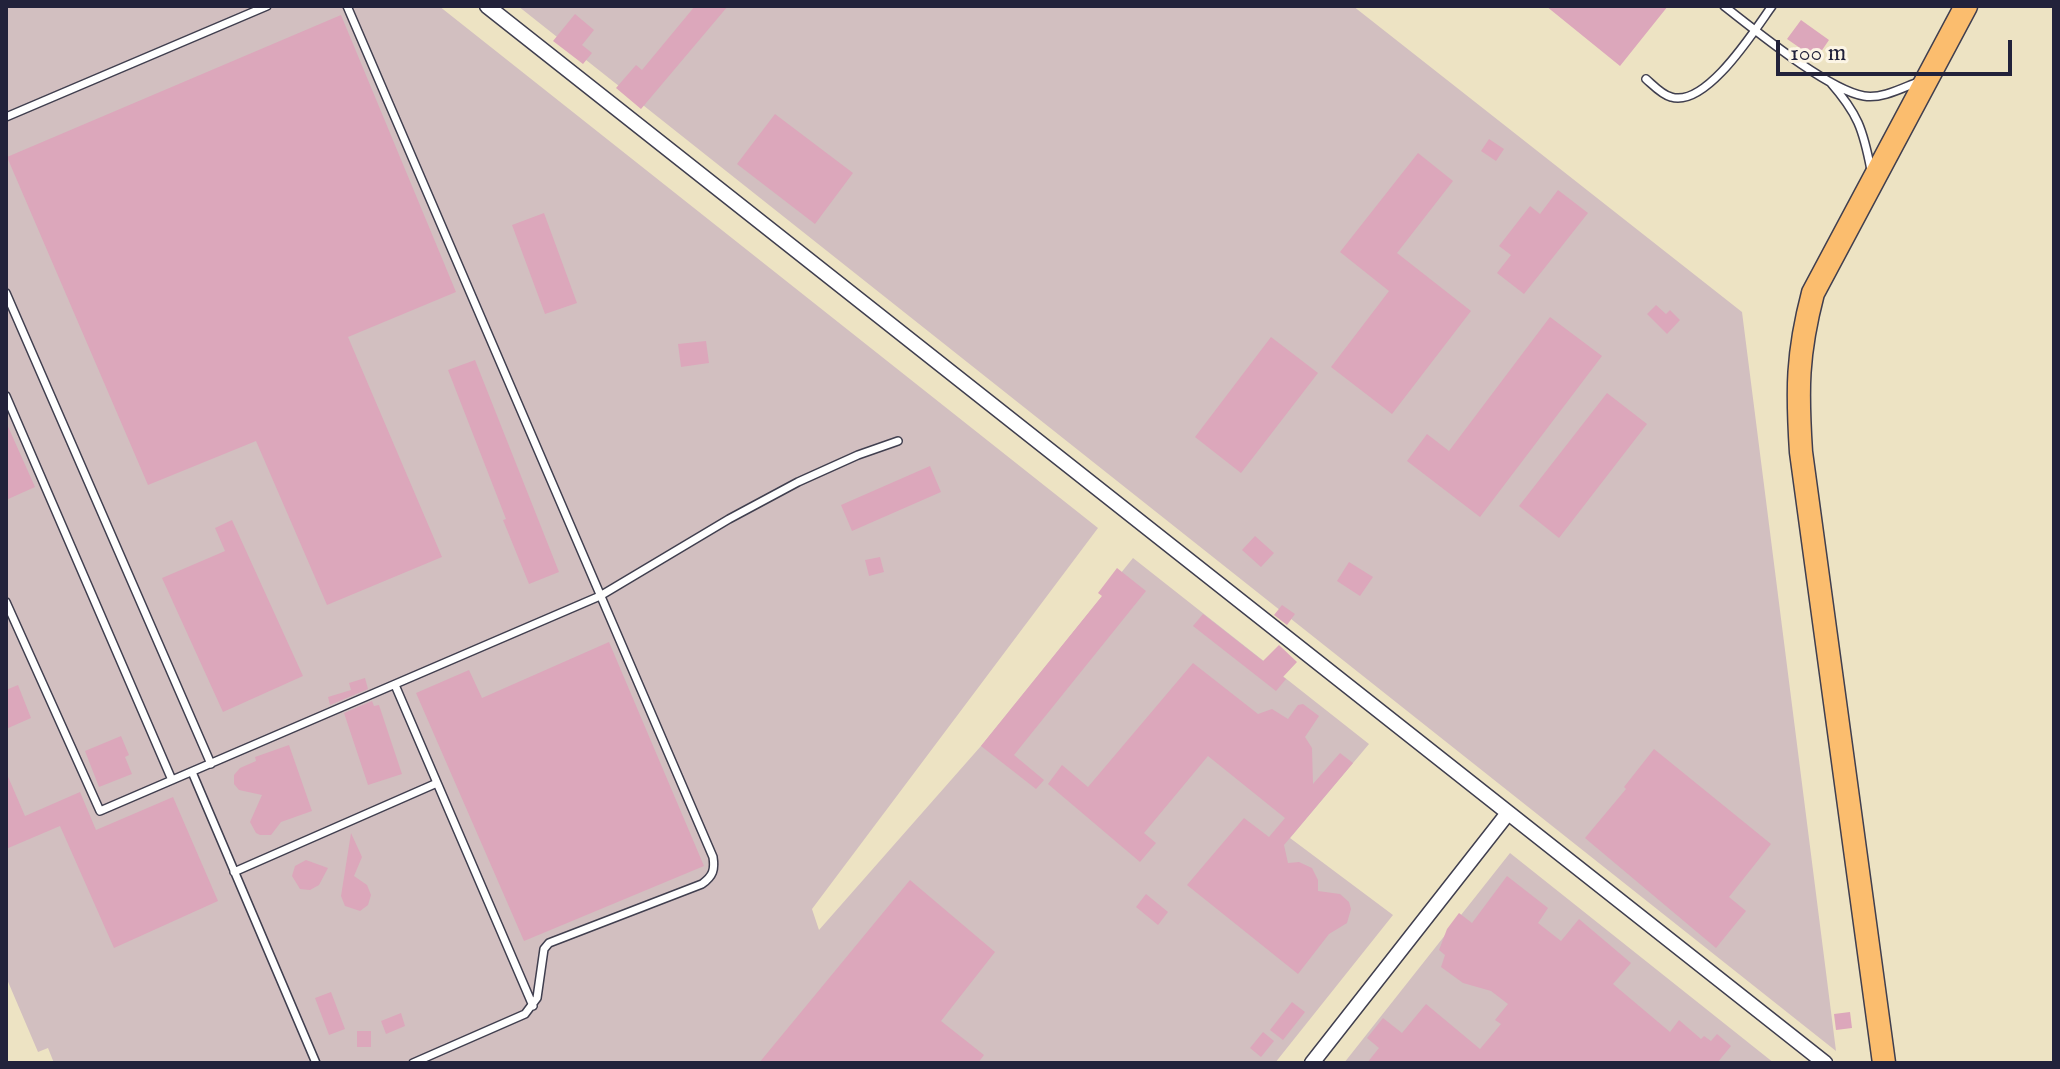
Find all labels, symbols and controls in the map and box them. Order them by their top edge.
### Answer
scale bar [1780,24,2016,74]
text: 100 m [1790,38,1846,69]

